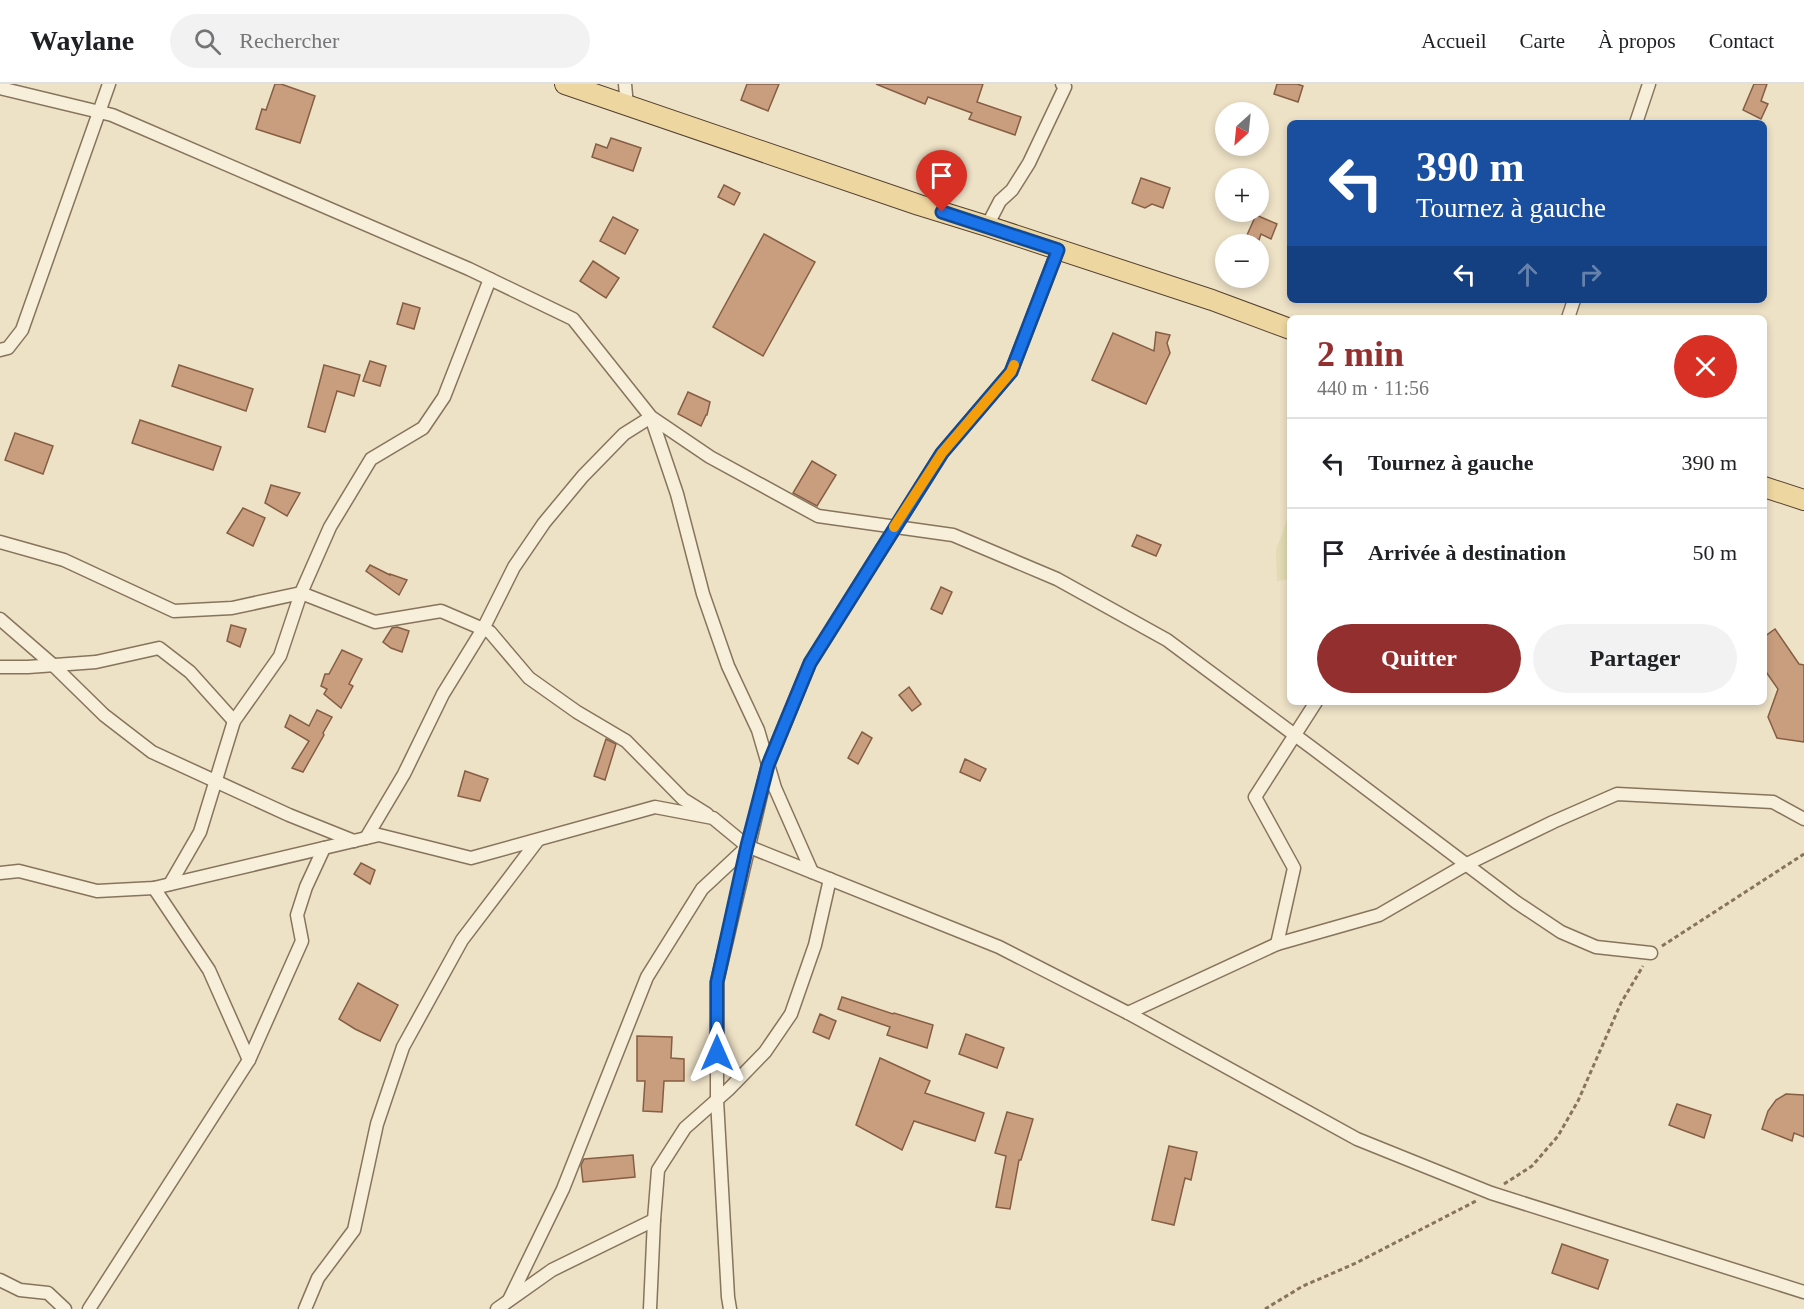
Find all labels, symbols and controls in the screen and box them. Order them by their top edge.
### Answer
search box [170,14,590,68]
text: Waylane [30,25,134,56]
icon: search [191,25,224,58]
text: Rechercher [239,28,339,53]
text: Accueil [1421,29,1487,53]
text: Carte [1520,29,1565,53]
text: À propos [1598,29,1676,53]
text: Contact [1709,29,1774,53]
north arrow [1215,102,1269,156]
map controls [1215,102,1269,288]
icon: left [1317,144,1395,222]
text: 390 m [1416,144,1525,190]
pin [916,150,967,212]
icon: arrive [925,159,958,192]
button: + [1215,168,1269,222]
text: Tournez à gauche [1416,193,1606,223]
button: − [1215,234,1269,288]
icon: left [1448,258,1481,291]
icon: ahead [1511,258,1544,291]
icon: right [1574,258,1607,291]
text: 2 min [1317,334,1404,374]
button: close [1674,335,1737,398]
text: 440 m · 11:56 [1317,377,1429,399]
icon: left [1317,447,1350,480]
text: Tournez à gauche [1368,450,1533,475]
text: 390 m [1681,450,1737,475]
icon: arrive [1317,537,1350,570]
text: Arrivée à destination [1368,540,1566,565]
text: 50 m [1692,540,1737,565]
button: Quitter [1317,624,1521,693]
button: Partager [1533,624,1737,693]
position arrow [685,1021,749,1085]

